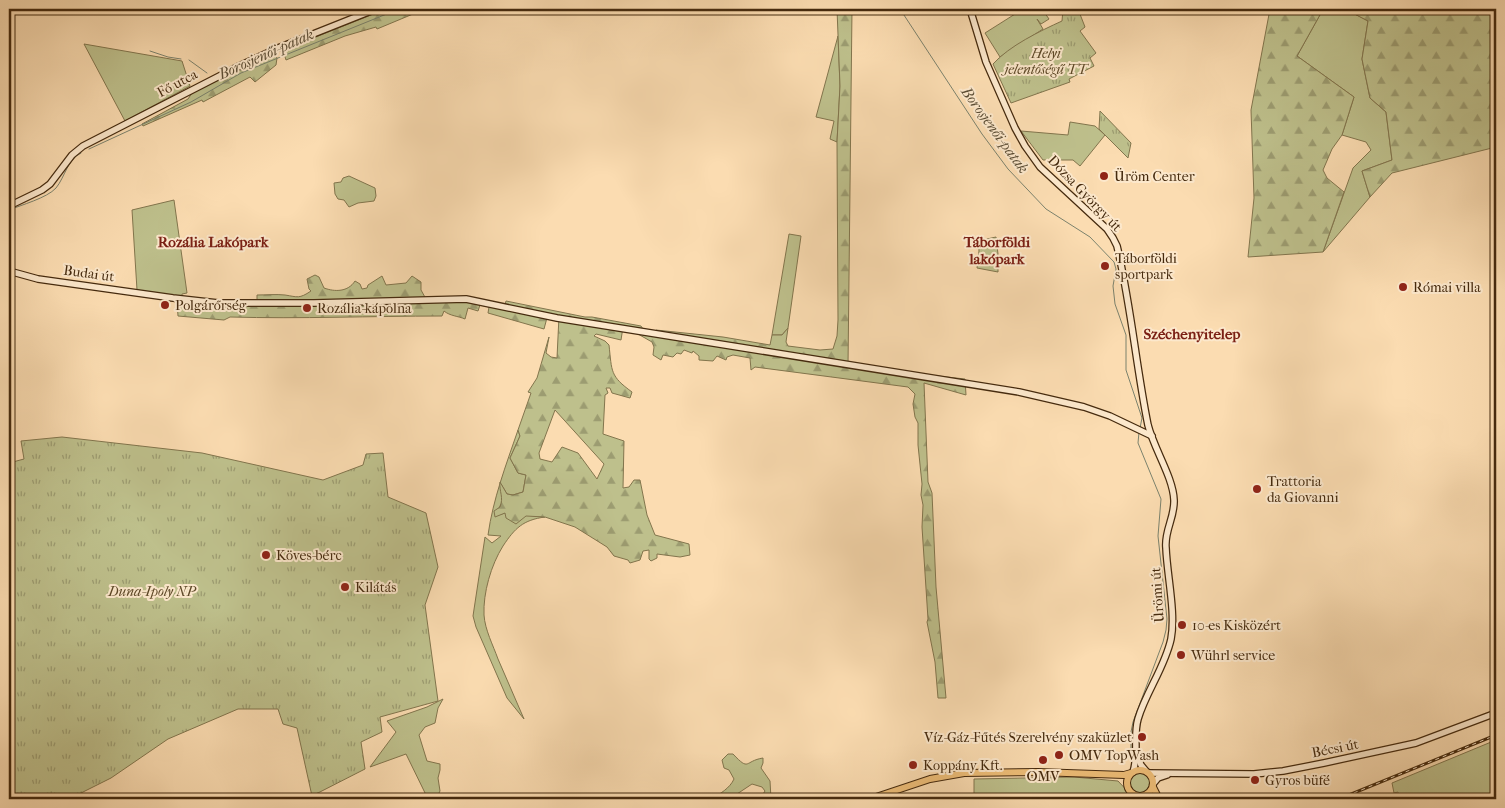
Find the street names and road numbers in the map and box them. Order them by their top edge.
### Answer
street label: Fő utca [154,66,201,101]
street label: Dózsa György út [1044,152,1125,235]
street label: Budai út [62,262,115,285]
street label: Ürömi út [1147,567,1168,623]
street label: Bécsi út [1310,736,1360,761]

